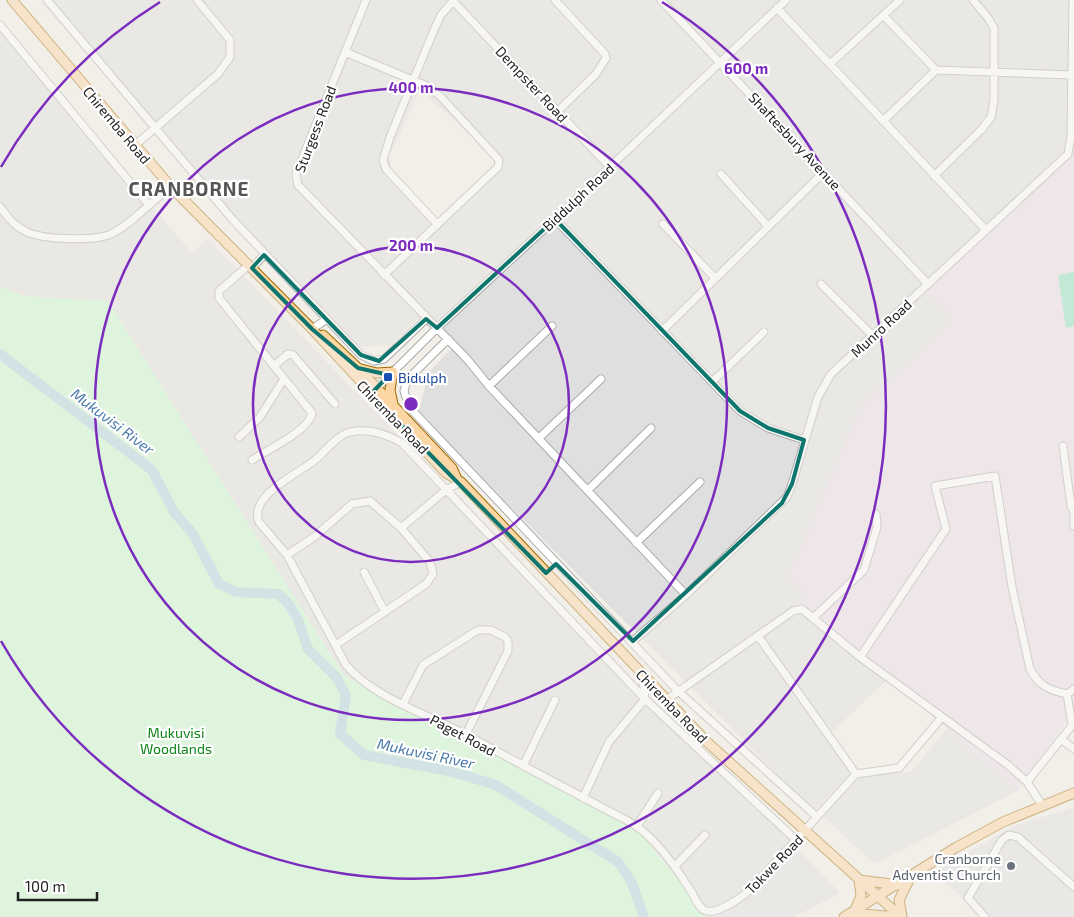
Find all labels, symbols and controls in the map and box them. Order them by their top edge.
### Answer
street label: Dempster Road [492,42,572,126]
text: 600 m [724,59,768,77]
text: 400 m [389,78,433,96]
street label: Chiremba Road [80,83,154,167]
street label: Sturgess Road [291,83,339,175]
street label: Shaftesbury Avenue [745,89,845,193]
street label: Biddulph Road [539,159,617,235]
district label: CRANBORNE [129,177,249,200]
text: 200 m [389,236,433,254]
street label: Munro Road [847,295,915,361]
place label: Bidulph [398,369,447,386]
marker: Bidulph [382,371,394,383]
street label: Chiremba Road [354,377,432,457]
water label: Mukuvisi River [68,384,159,459]
centre of rings [402,395,420,413]
street label: Chiremba Road [633,666,711,746]
street label: Paget Road [427,711,499,759]
park label: Mukuvisi Woodlands [140,724,212,757]
water label: Mukuvisi River [376,734,477,772]
street label: Tokwe Road [741,831,807,897]
place label: Cranborne Adventist Church [892,850,1001,883]
marker: Cranborne Adventist Church [1005,860,1017,872]
scale bar [18,870,96,902]
text: 100 m [25,877,66,895]

